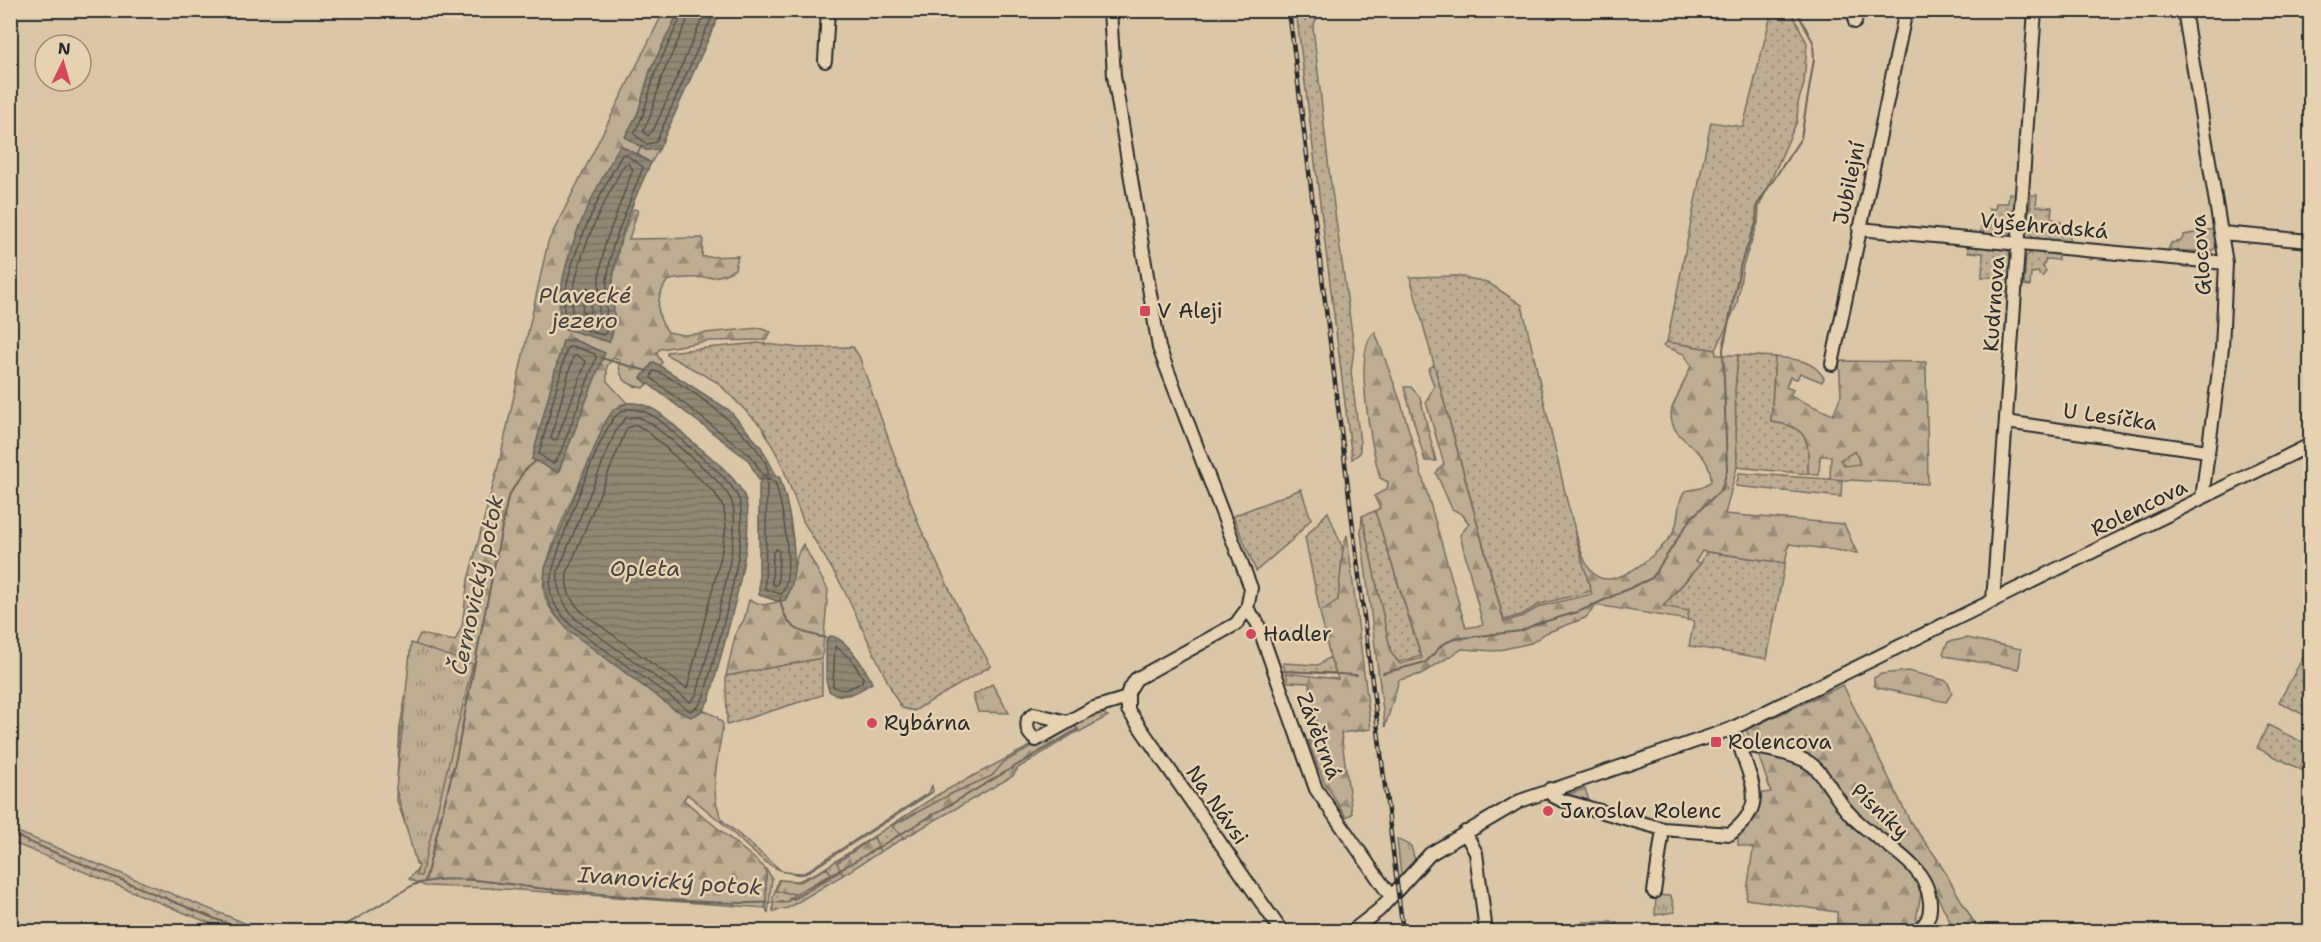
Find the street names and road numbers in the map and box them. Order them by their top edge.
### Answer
street label: Jubilejní [1827,139,1871,227]
street label: Vyšehradská [1979,206,2109,246]
street label: Glocova [2184,214,2218,296]
street label: Kudrnova [1977,255,2011,353]
street label: U Lesíčka [2061,397,2159,437]
street label: Rolencova [2086,473,2192,543]
street label: Závětrná [1290,688,1348,784]
street label: Na Návsi [1179,760,1255,850]
street label: Písníky [1845,777,1915,845]

